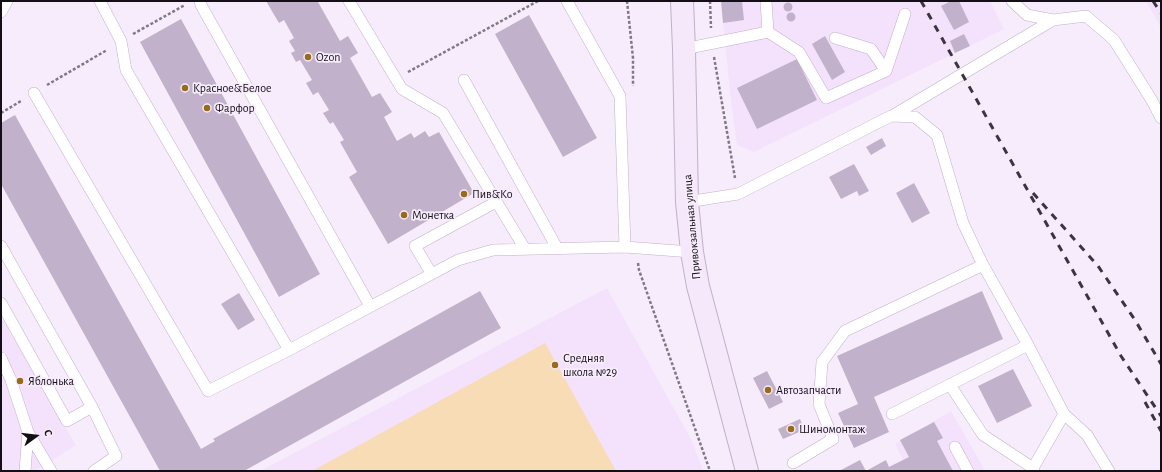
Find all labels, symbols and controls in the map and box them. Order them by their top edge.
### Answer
place label: Ozon [316,50,340,64]
marker: Ozon [303,52,313,62]
place label: Красное&Белое [193,81,271,95]
marker: Красное&Белое [180,83,190,93]
place label: Фарфор [215,101,255,115]
marker: Фарфор [202,103,212,113]
street label: Привокзальная улица [680,174,704,280]
place label: Пив&Ко [472,187,512,201]
marker: Пив&Ко [459,189,469,199]
place label: Монетка [412,208,454,222]
marker: Монетка [399,210,409,220]
place label: Средняя школа №29 [563,351,617,379]
marker: Средняя школа №29 [550,360,560,370]
place label: Яблонька [28,374,74,388]
marker: Яблонька [15,376,25,386]
place label: Автозапчасти [776,383,841,397]
marker: Автозапчасти [763,385,773,395]
north arrow [16,416,56,456]
place label: Шиномонтаж [799,422,865,436]
marker: Шиномонтаж [786,424,796,434]
text: С [42,428,54,437]

